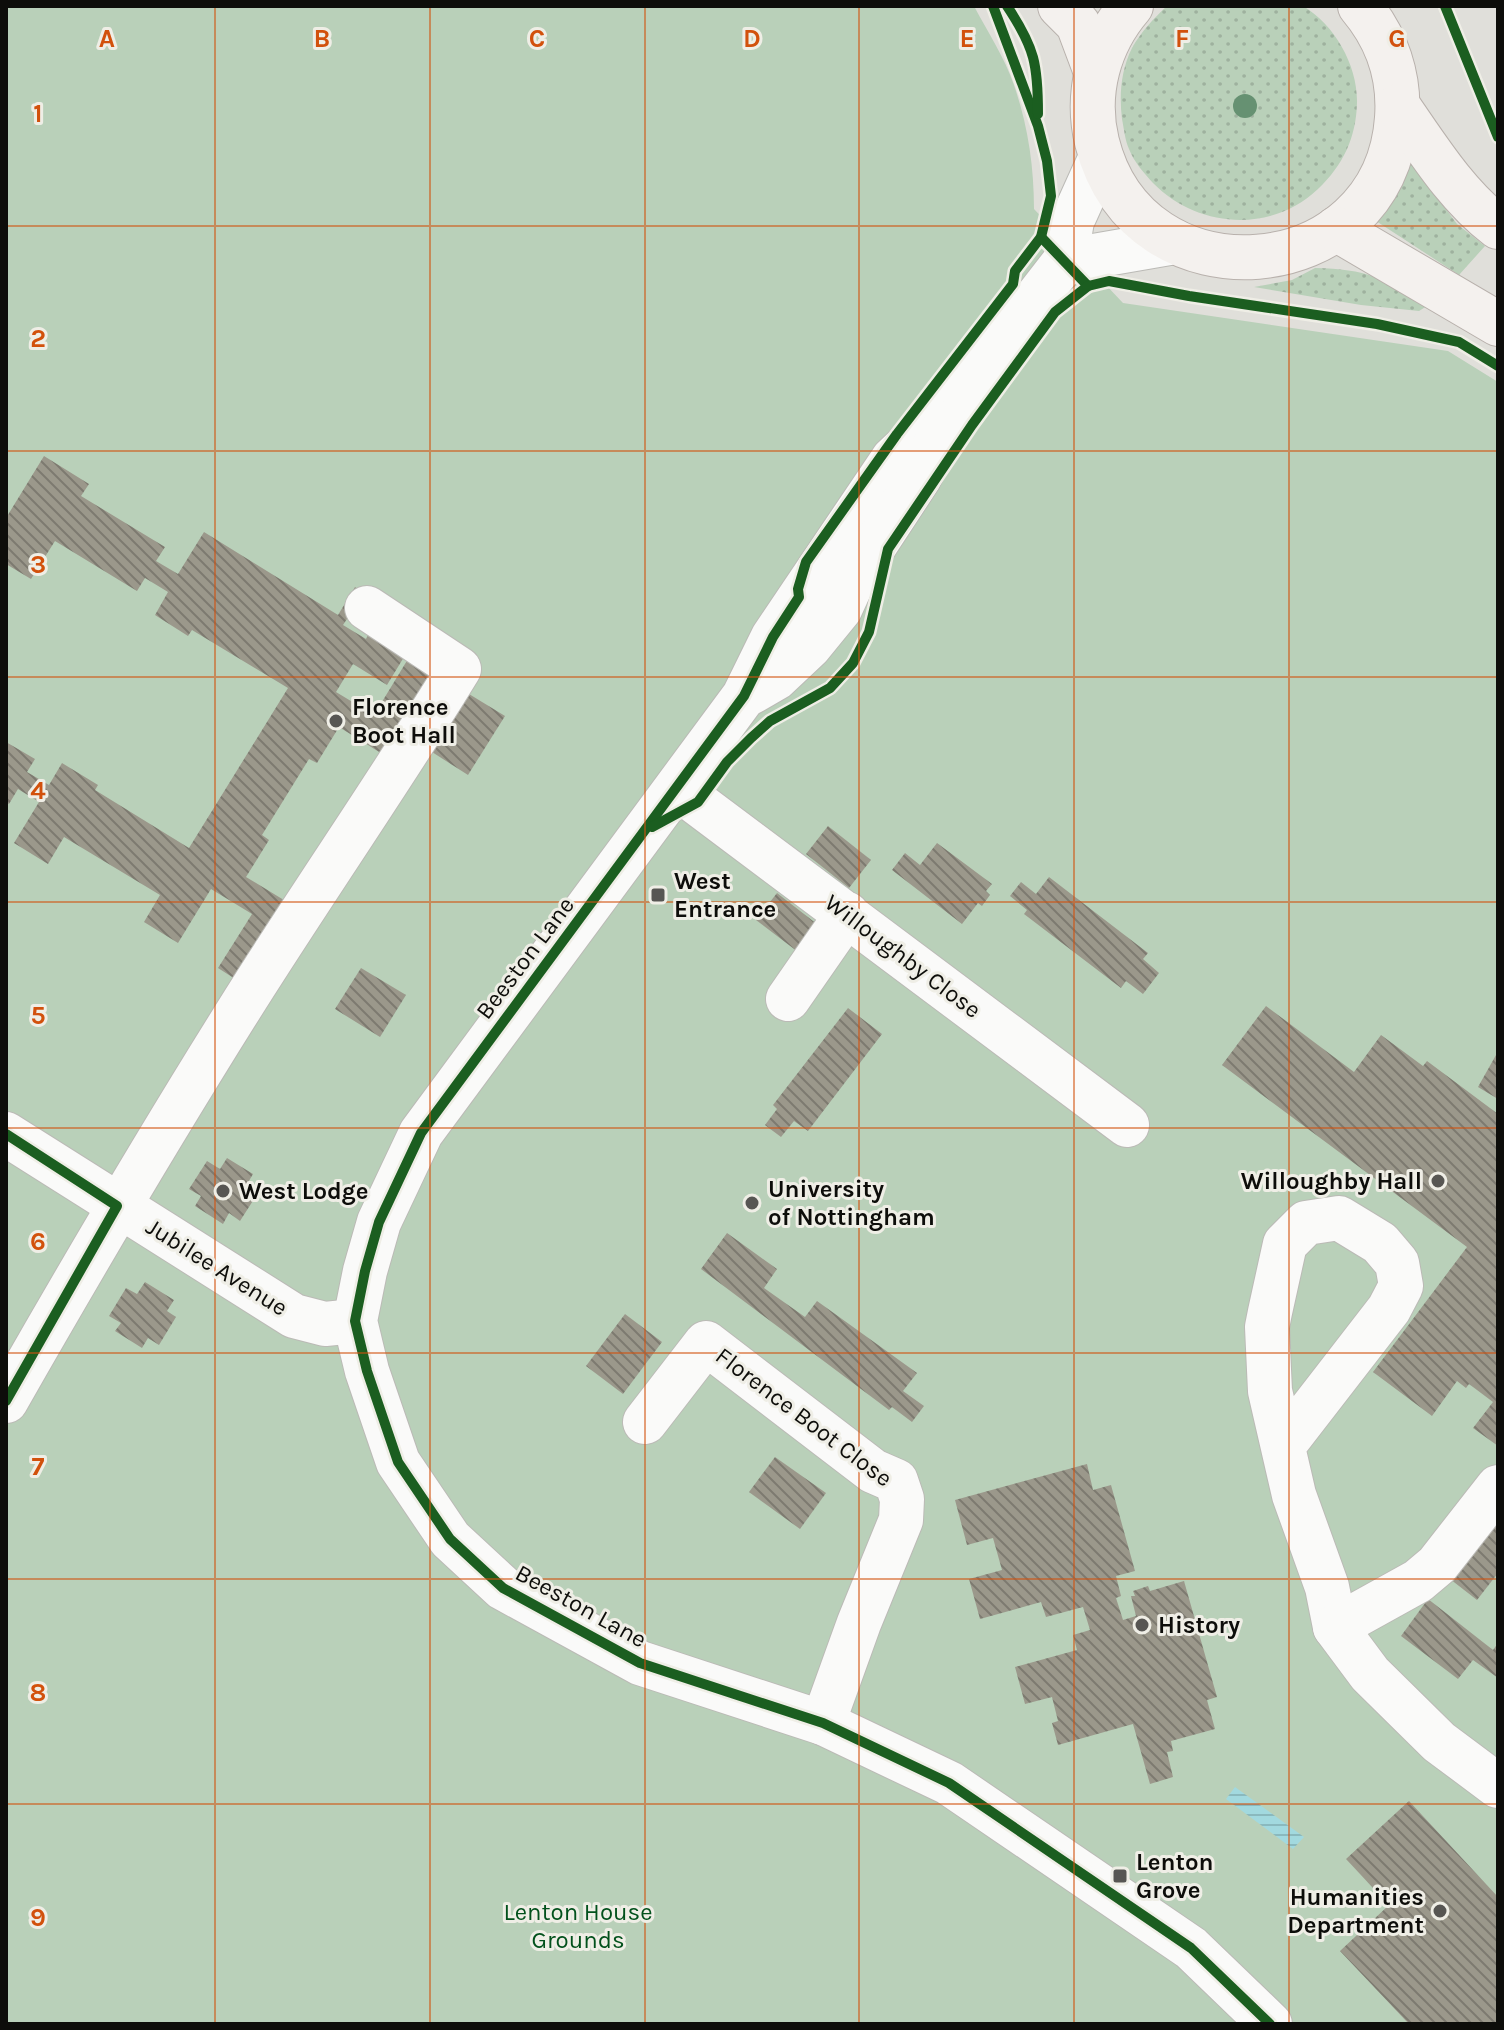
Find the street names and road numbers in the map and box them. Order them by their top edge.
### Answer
street label: Willoughby Close [819,888,987,1024]
street label: Beeston Lane [470,891,580,1025]
street label: Jubilee Avenue [141,1212,293,1322]
street label: Florence Boot Close [710,1342,898,1492]
street label: Beeston Lane [510,1558,652,1654]

